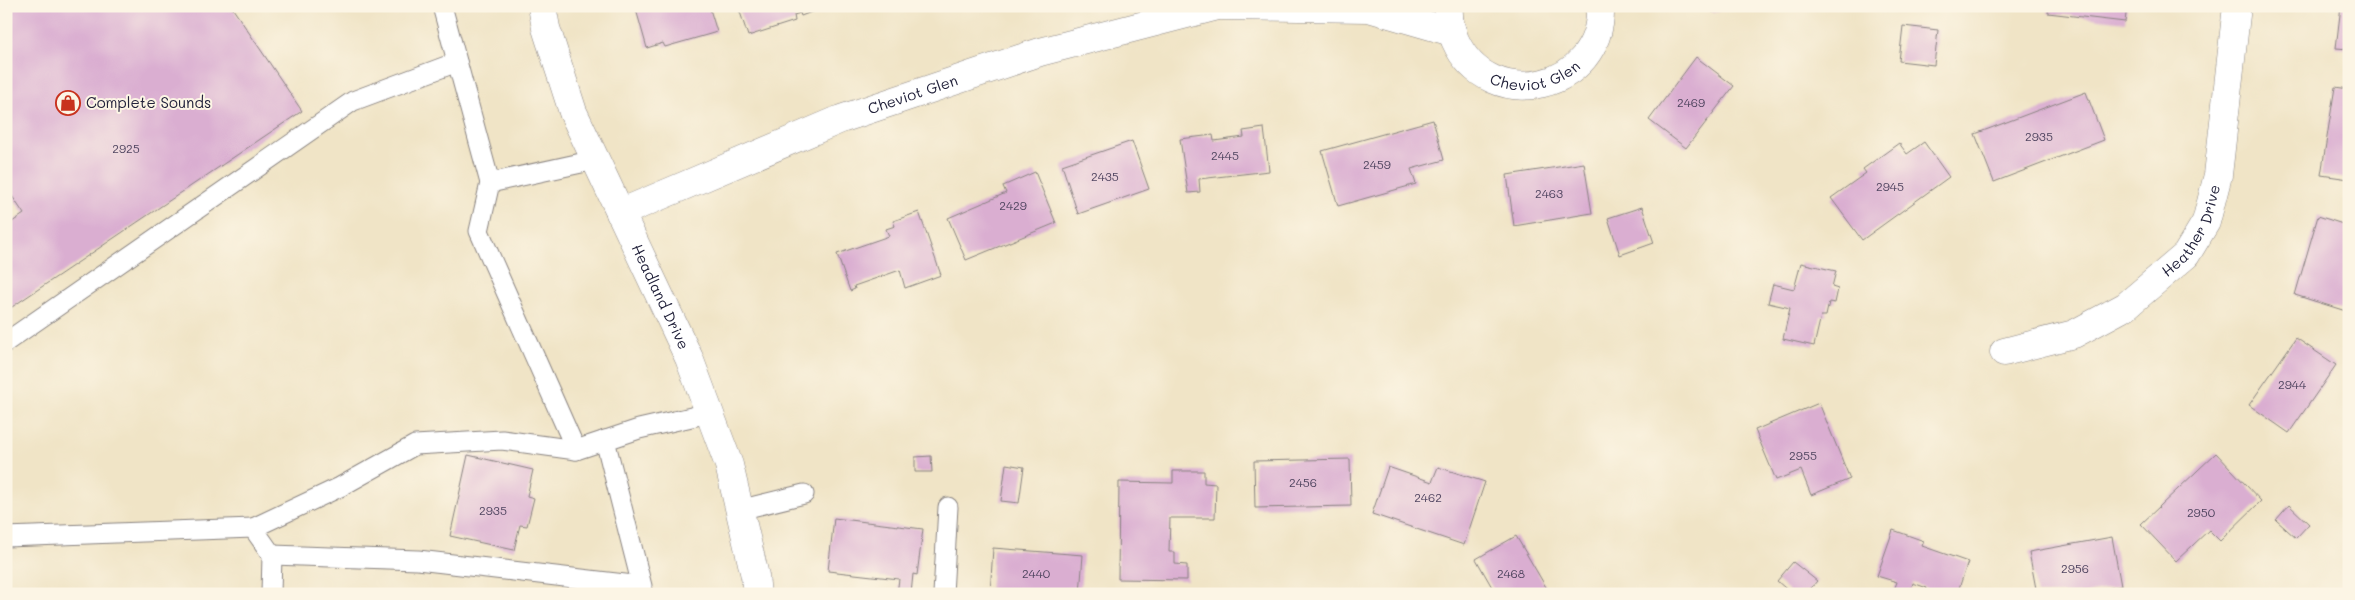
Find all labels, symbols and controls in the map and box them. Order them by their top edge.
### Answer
street label: Cheviot Glen [1487,56,1584,95]
street label: Cheviot Glen [865,69,960,118]
shop icon: Complete Sounds [55,90,81,116]
place label: Complete Sounds [86,92,211,112]
house number: 2469 [1677,94,1705,110]
house number: 2935 [2025,128,2053,144]
house number: 2925 [112,140,140,156]
house number: 2445 [1211,147,1239,163]
house number: 2459 [1363,156,1391,172]
house number: 2435 [1091,168,1119,184]
house number: 2945 [1876,178,1904,194]
street label: Heather Drive [2157,182,2224,281]
house number: 2463 [1535,185,1563,201]
house number: 2429 [999,197,1027,213]
street label: Headland Drive [628,240,695,352]
house number: 2944 [2278,376,2306,392]
house number: 2955 [1789,447,1817,463]
house number: 2456 [1289,474,1317,490]
house number: 2462 [1414,489,1442,505]
house number: 2935 [479,502,507,518]
house number: 2950 [2187,504,2216,520]
house number: 2956 [2061,560,2089,576]
house number: 2440 [1022,565,1051,581]
house number: 2468 [1497,565,1525,581]

